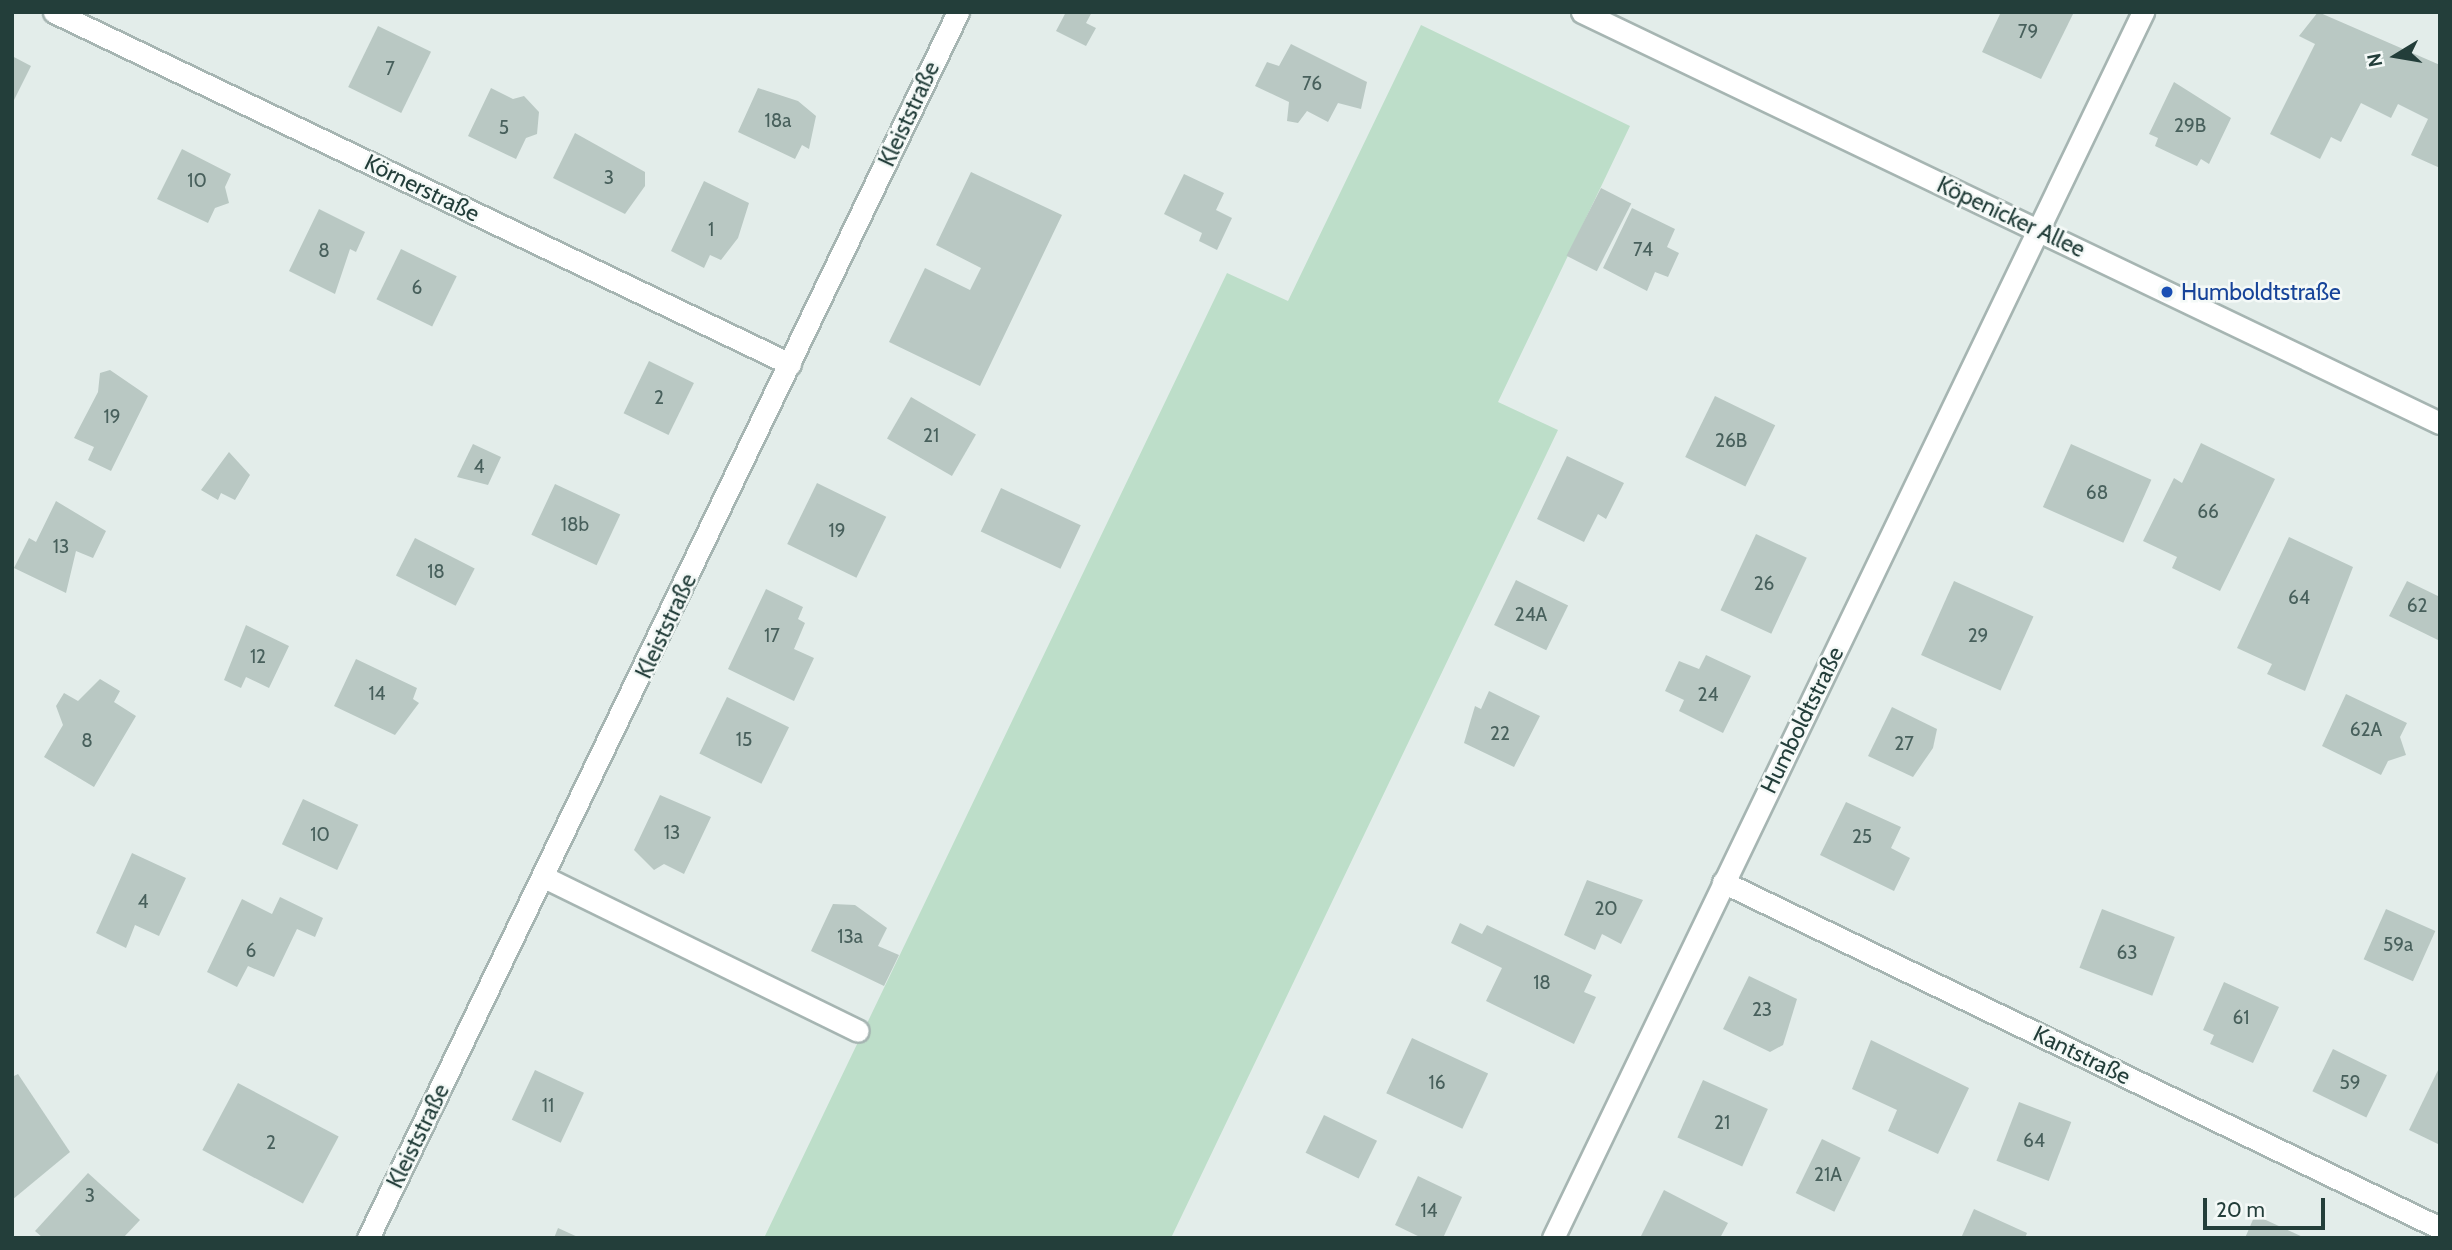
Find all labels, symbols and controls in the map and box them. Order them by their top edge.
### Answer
house number: 79 [2018,21,2038,43]
north arrow [2361,21,2431,91]
text: N [2362,51,2387,69]
street label: Kleiststraße [873,57,945,171]
house number: 7 [385,58,395,80]
house number: 76 [1302,73,1322,95]
house number: 18a [765,110,791,132]
house number: 29B [2174,115,2206,137]
house number: 5 [499,117,509,139]
street label: Körnerstraße [360,148,484,228]
house number: 3 [604,167,614,189]
house number: 10 [187,170,207,192]
street label: Köpenicker Allee [1933,171,2089,263]
house number: 1 [708,219,714,241]
house number: 74 [1633,239,1653,261]
house number: 8 [318,240,330,262]
house number: 6 [412,277,422,299]
place label: Humboldtstraße [2181,278,2341,306]
marker: Humboldtstraße [2159,284,2175,300]
house number: 2 [654,387,664,409]
house number: 19 [104,406,120,428]
house number: 21 [923,425,939,447]
house number: 26B [1715,430,1747,452]
house number: 4 [474,456,484,478]
house number: 68 [2086,482,2108,504]
house number: 66 [2197,501,2219,523]
house number: 18b [561,514,589,536]
house number: 19 [829,520,845,542]
house number: 13 [53,536,69,558]
house number: 18 [427,561,445,583]
street label: Kleiststraße [630,569,702,683]
house number: 26 [1754,573,1774,595]
house number: 64 [2288,587,2310,609]
house number: 62 [2407,595,2427,617]
house number: 24A [1515,604,1547,626]
house number: 17 [764,625,780,647]
house number: 29 [1968,625,1988,647]
street label: Humboldtstraße [1755,642,1849,798]
house number: 12 [250,646,266,668]
house number: 14 [368,683,386,705]
house number: 24 [1698,684,1718,706]
house number: 62A [2350,719,2382,741]
house number: 22 [1490,723,1510,745]
house number: 15 [736,729,752,751]
house number: 8 [81,730,93,752]
house number: 27 [1894,733,1914,755]
house number: 13 [664,822,680,844]
house number: 10 [310,824,330,846]
house number: 25 [1852,826,1872,848]
house number: 4 [138,891,148,913]
house number: 20 [1594,898,1618,920]
house number: 13a [837,926,863,948]
house number: 59a [2383,934,2413,956]
house number: 6 [246,940,256,962]
house number: 63 [2116,942,2138,964]
house number: 18 [1533,972,1551,994]
house number: 23 [1752,999,1772,1021]
house number: 61 [2233,1007,2249,1029]
street label: Kantstraße [2029,1020,2135,1090]
house number: 16 [1429,1072,1445,1094]
house number: 59 [2339,1072,2361,1094]
street label: Kleiststraße [381,1079,455,1193]
house number: 11 [542,1095,554,1117]
house number: 21 [1714,1112,1730,1134]
house number: 64 [2023,1130,2045,1152]
house number: 2 [266,1132,276,1154]
house number: 21A [1814,1164,1842,1186]
scale bar [2207,1184,2330,1228]
house number: 3 [85,1185,95,1207]
text: 20 m [2216,1197,2265,1222]
house number: 14 [1420,1200,1438,1222]

